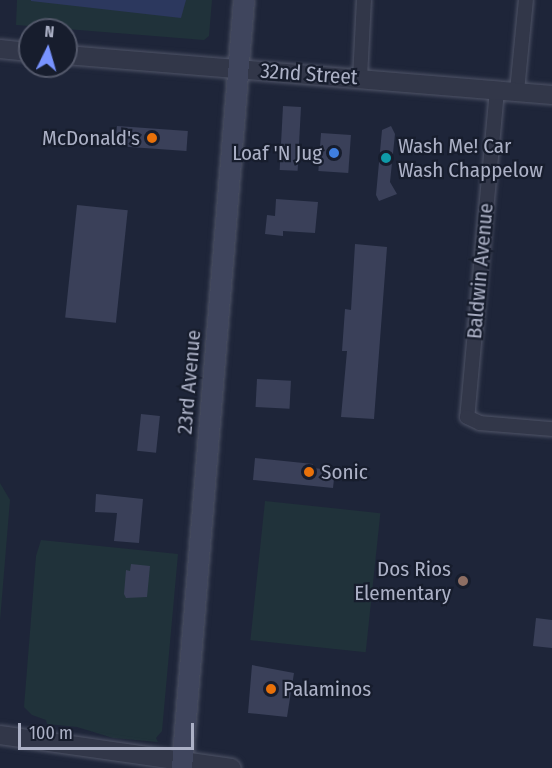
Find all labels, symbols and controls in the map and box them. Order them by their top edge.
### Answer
north arrow [18,18,78,78]
text: N [44,22,55,41]
street label: 32nd Street [260,58,358,90]
place label: McDonald's [42,125,140,151]
marker: McDonald's [145,131,159,145]
place label: Wash Me! Car Wash Chappelow [398,133,543,183]
place label: Loaf 'N Jug [232,140,322,166]
marker: Loaf 'N Jug [327,146,341,160]
marker: Wash Me! Car Wash Chappelow [379,151,393,165]
street label: Baldwin Avenue [462,202,498,340]
street label: 23rd Avenue [172,329,206,435]
place label: Sonic [321,459,368,485]
marker: Sonic [302,465,316,479]
place label: Dos Rios Elementary [354,556,451,606]
marker: Dos Rios Elementary [456,574,470,588]
place label: Palaminos [283,676,371,702]
marker: Palaminos [264,682,278,696]
scale bar [21,711,196,749]
text: 100 m [29,722,73,744]

